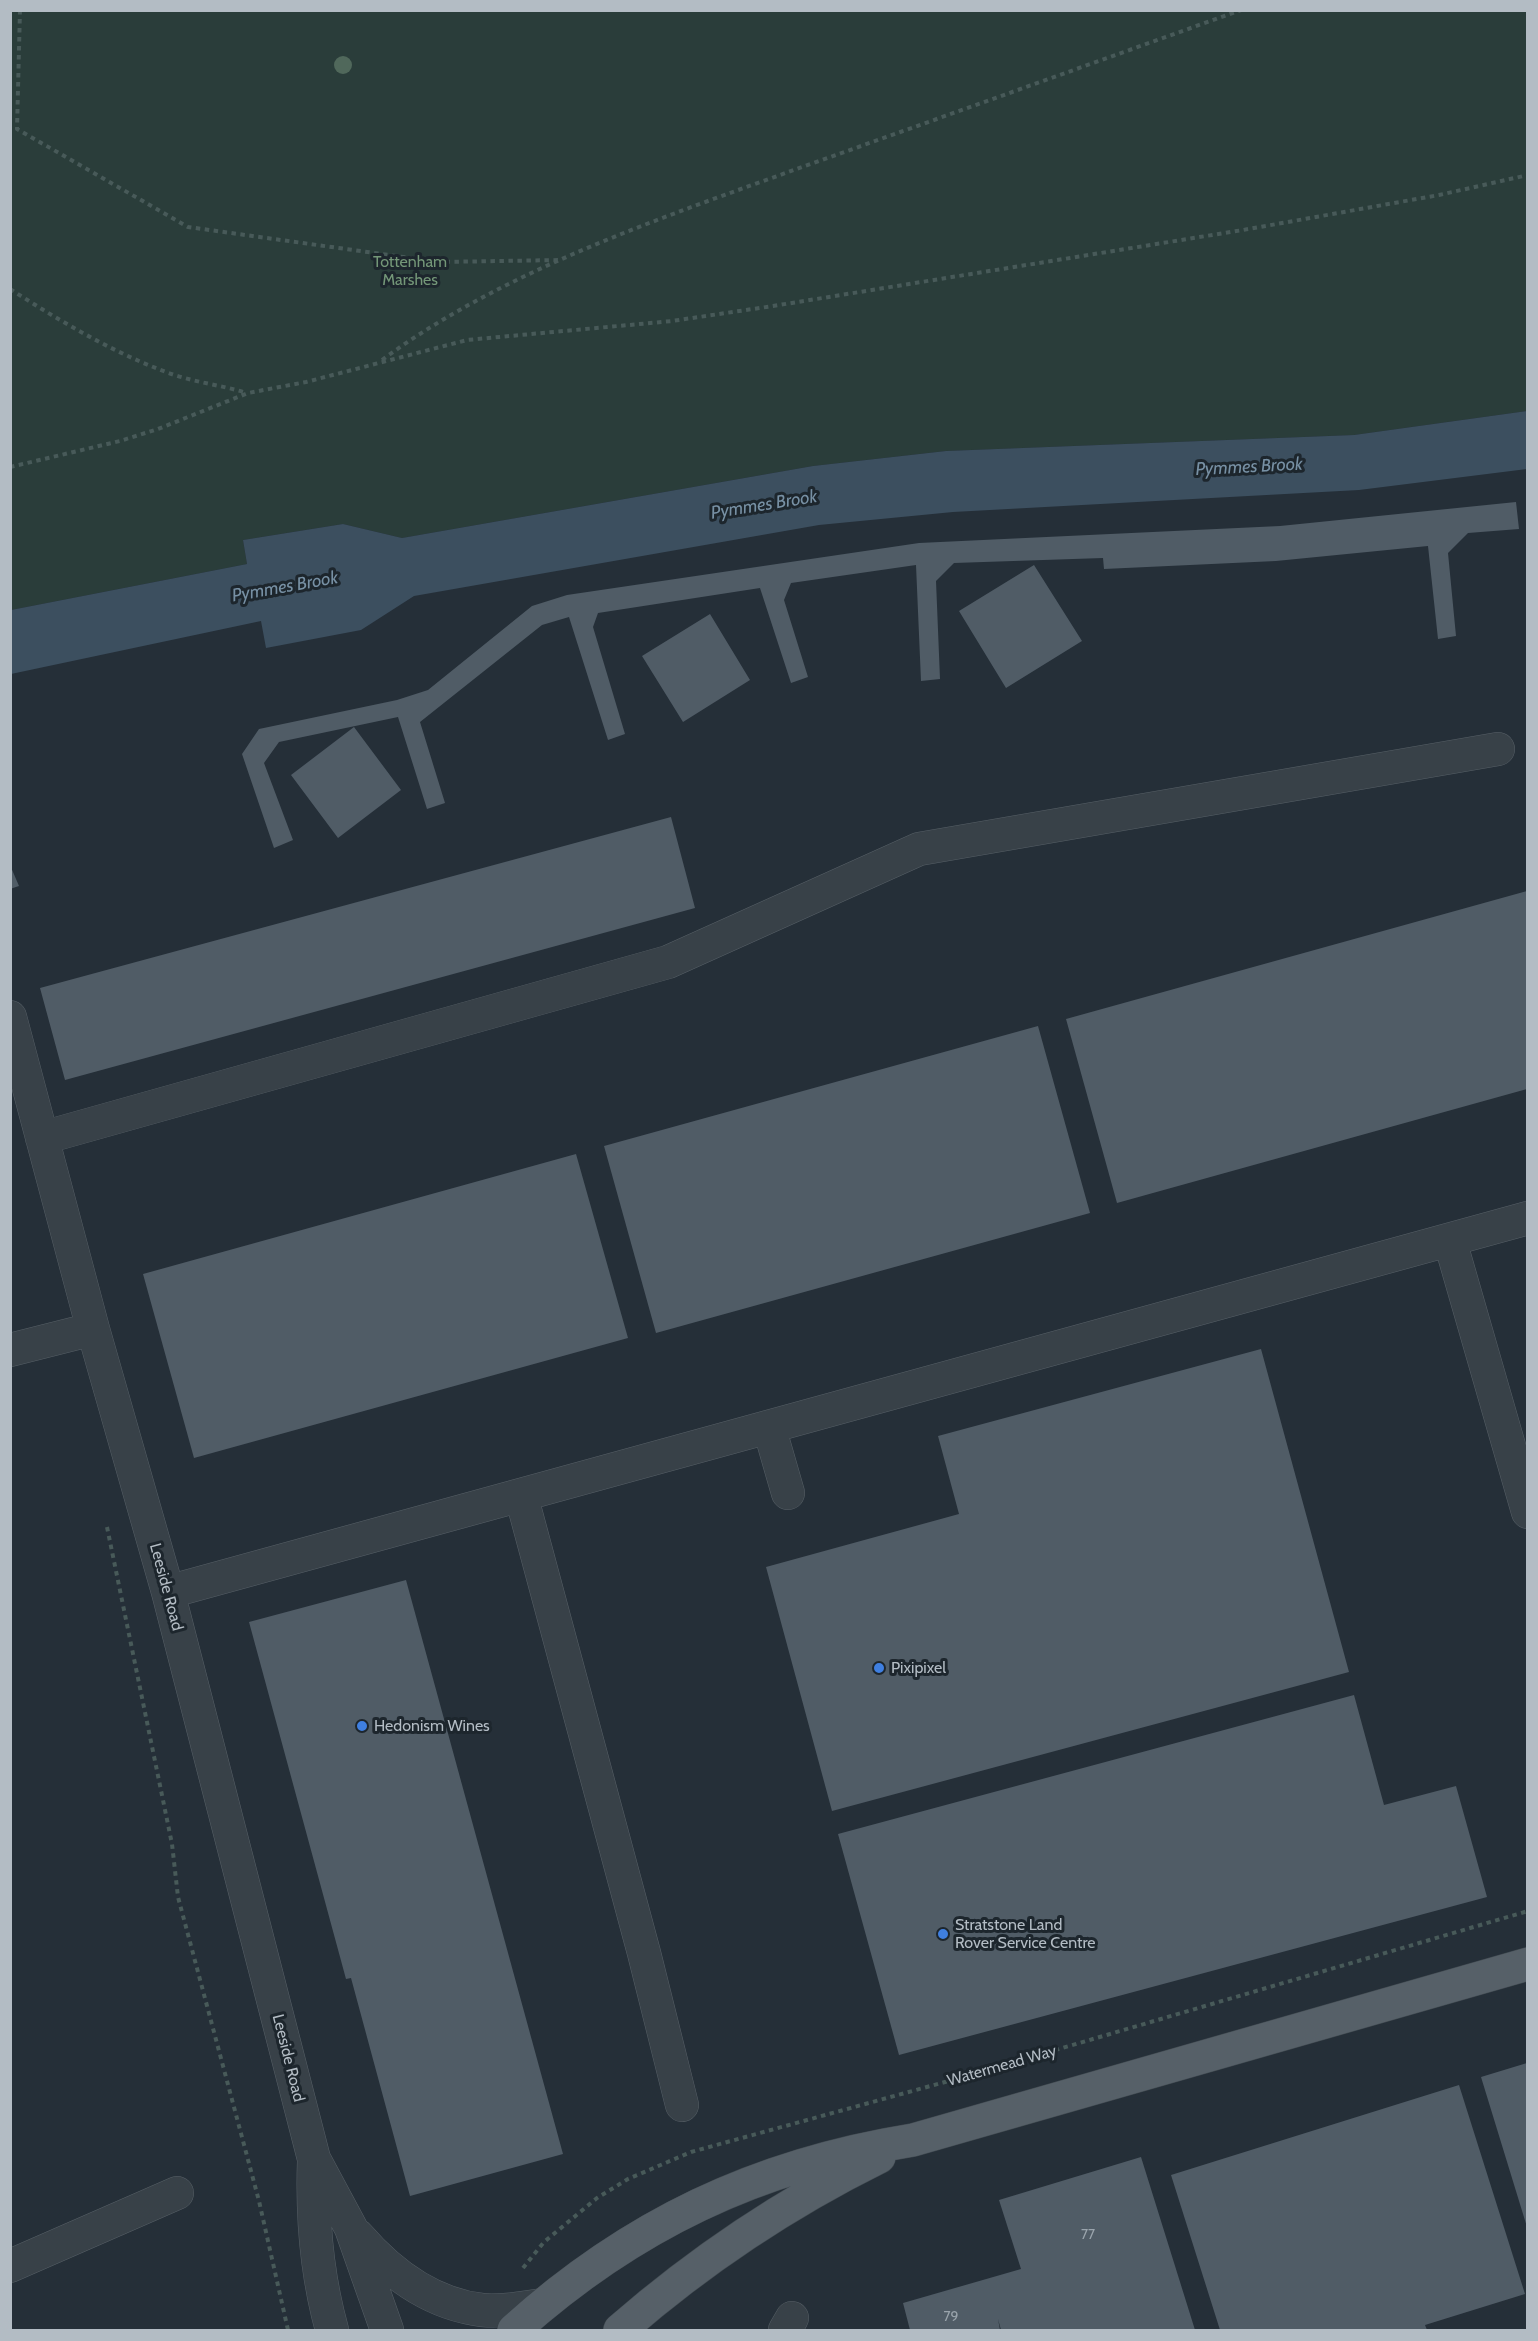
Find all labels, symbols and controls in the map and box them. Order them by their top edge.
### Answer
park label: Tottenham Marshes [373,252,447,290]
water label: Pymmes Brook [1195,453,1303,481]
water label: Pymmes Brook [709,486,819,524]
water label: Pymmes Brook [230,567,340,607]
street label: Leeside Road [145,1541,187,1633]
place label: Pixipixel [891,1658,946,1678]
marker: Pixipixel [872,1661,886,1675]
place label: Hedonism Wines [374,1716,490,1736]
marker: Hedonism Wines [355,1719,369,1733]
place label: Stratstone Land Rover Service Centre [955,1915,1095,1953]
marker: Stratstone Land Rover Service Centre [936,1927,950,1941]
street label: Leeside Road [268,2012,308,2104]
street label: Watermead Way [945,2041,1059,2091]
house number: 77 [1081,2227,1095,2243]
house number: 79 [944,2309,958,2325]

